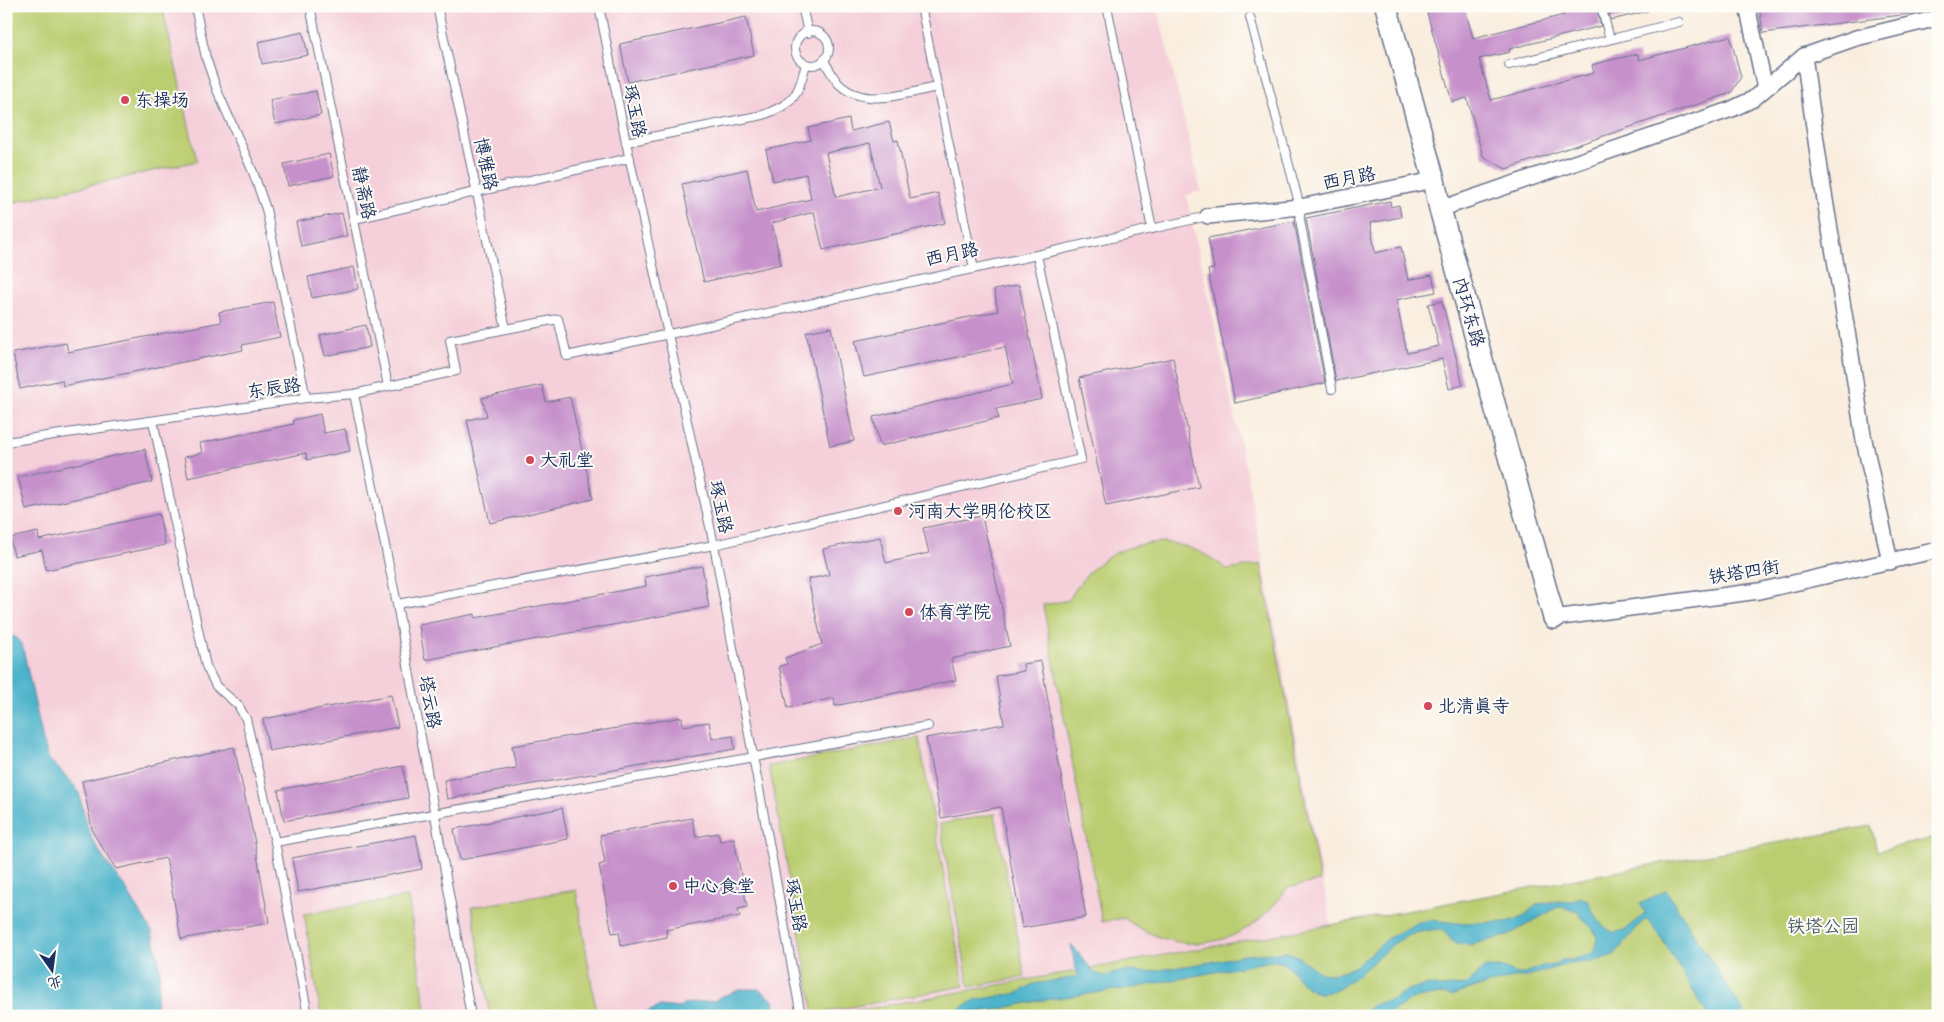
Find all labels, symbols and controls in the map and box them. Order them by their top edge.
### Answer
street label: 琢玉路 [618,82,652,140]
place label: 东操场 [135,88,189,112]
marker: 东操场 [119,94,131,106]
street label: 博雅路 [469,135,503,193]
street label: 西月路 [1320,161,1378,195]
street label: 静斋路 [347,164,381,222]
street label: 西月路 [923,237,981,271]
street label: 内环东路 [1448,274,1490,350]
street label: 东辰路 [246,372,302,404]
place label: 大礼堂 [540,448,594,472]
marker: 大礼堂 [524,454,536,466]
street label: 琢玉路 [704,478,738,536]
place label: 河南大学明伦校区 [908,499,1052,523]
marker: 河南大学明伦校区 [892,505,904,517]
street label: 铁塔四街 [1707,555,1781,589]
place label: 体育学院 [919,600,991,624]
marker: 体育学院 [903,606,915,618]
street label: 塔云路 [413,673,447,731]
place label: 北清真寺 [1438,694,1510,718]
marker: 北清真寺 [1422,700,1434,712]
place label: 中心食堂 [683,874,755,898]
street label: 琢玉路 [779,876,813,934]
marker: 中心食堂 [667,880,679,892]
park label: 铁塔公园 [1787,914,1859,938]
north arrow [28,944,78,994]
text: 北 [46,972,64,993]

